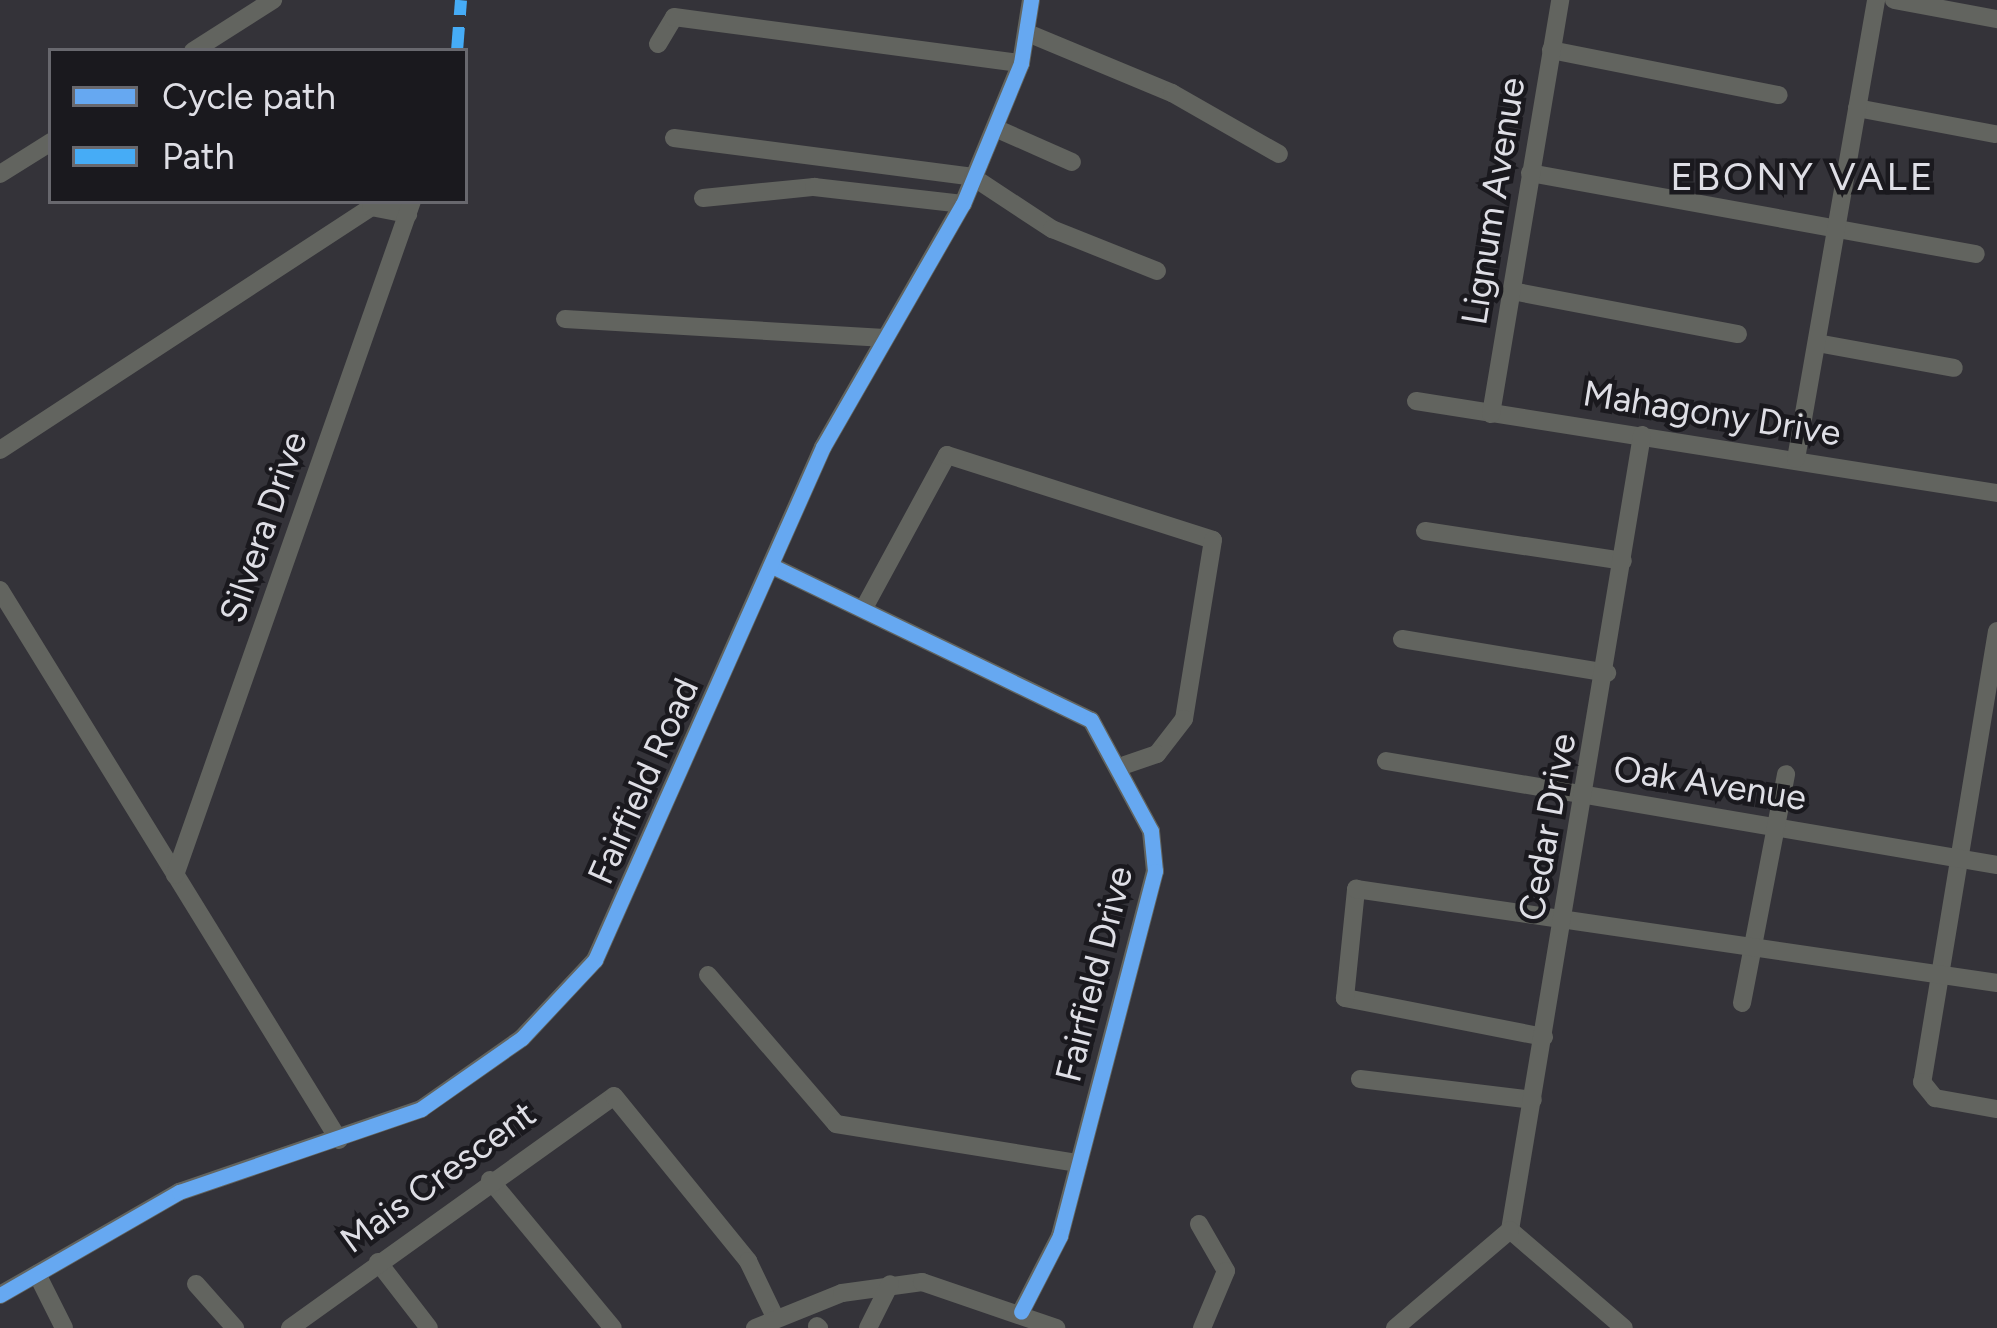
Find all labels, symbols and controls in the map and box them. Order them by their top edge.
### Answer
legend [48,48,468,204]
street label: Lignum Avenue [1452,74,1534,328]
text: Cycle path [162,75,336,118]
text: Path [162,135,235,178]
district label: EBONY VALE [1670,154,1936,200]
street label: Mahagony Drive [1580,371,1844,455]
street label: Silvera Drive [210,426,316,628]
street label: Fairfield Road [578,672,708,890]
street label: Cedar Drive [1509,730,1585,924]
street label: Oak Avenue [1611,746,1809,820]
street label: Fairfield Drive [1046,862,1142,1086]
street label: Mais Crescent [332,1092,544,1262]

